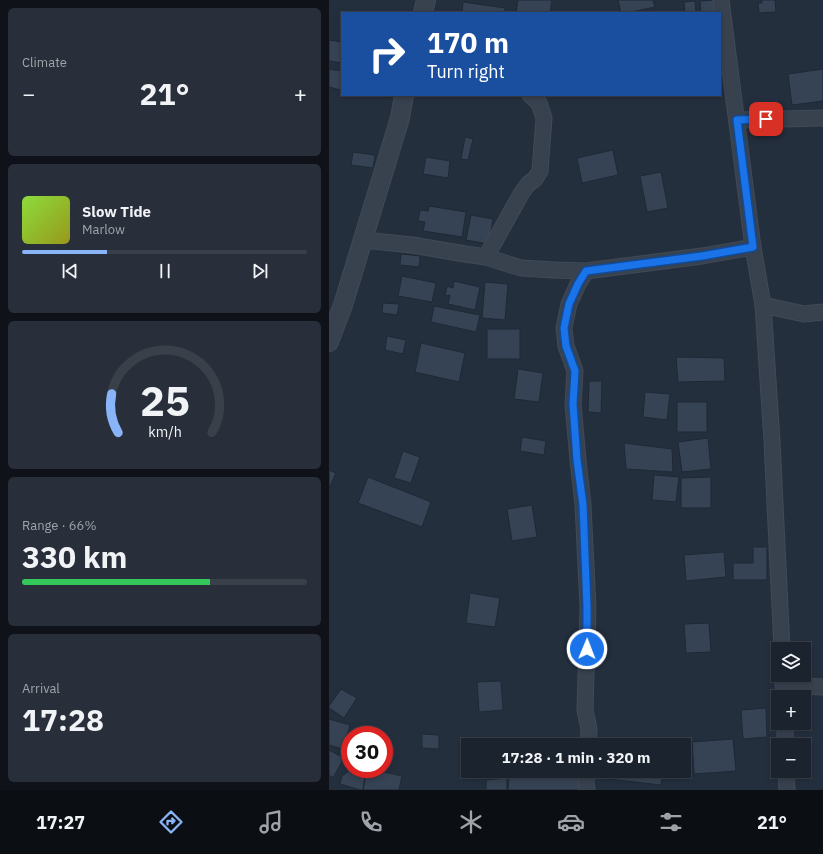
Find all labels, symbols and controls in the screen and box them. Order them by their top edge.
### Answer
text: 170 m [427,24,509,61]
icon: right [361,28,413,80]
text: Climate [22,54,67,71]
text: Turn right [427,60,505,83]
text: 21° [139,74,190,113]
text: − [22,79,35,108]
text: + [294,79,307,108]
pin [749,102,783,136]
icon: arrive [755,108,777,130]
text: Slow Tide [82,202,151,221]
text: Marlow [82,221,125,238]
icon: previous [59,260,81,282]
icon: pause [154,260,176,282]
icon: next [249,260,271,282]
text: 25 [140,373,189,427]
text: km/h [148,422,181,441]
text: Range · 66% [22,517,96,534]
text: 330 km [22,537,127,576]
position arrow [566,628,608,670]
map controls [771,642,811,778]
button: layers [771,642,811,682]
text: Arrival [22,680,60,697]
button: + [771,690,811,730]
text: 17:28 [22,700,104,739]
speed limit sign: 30 [341,726,393,778]
button: − [771,738,811,778]
text: 17:28 · 1 min · 320 m [502,748,650,767]
icon: directions [157,808,185,836]
icon: music [257,808,285,836]
icon: phone [357,808,385,836]
icon: climate [457,808,485,836]
icon: car [557,808,585,836]
icon: filters [657,808,685,836]
text: 17:27 [36,811,85,834]
text: 21° [757,811,787,834]

